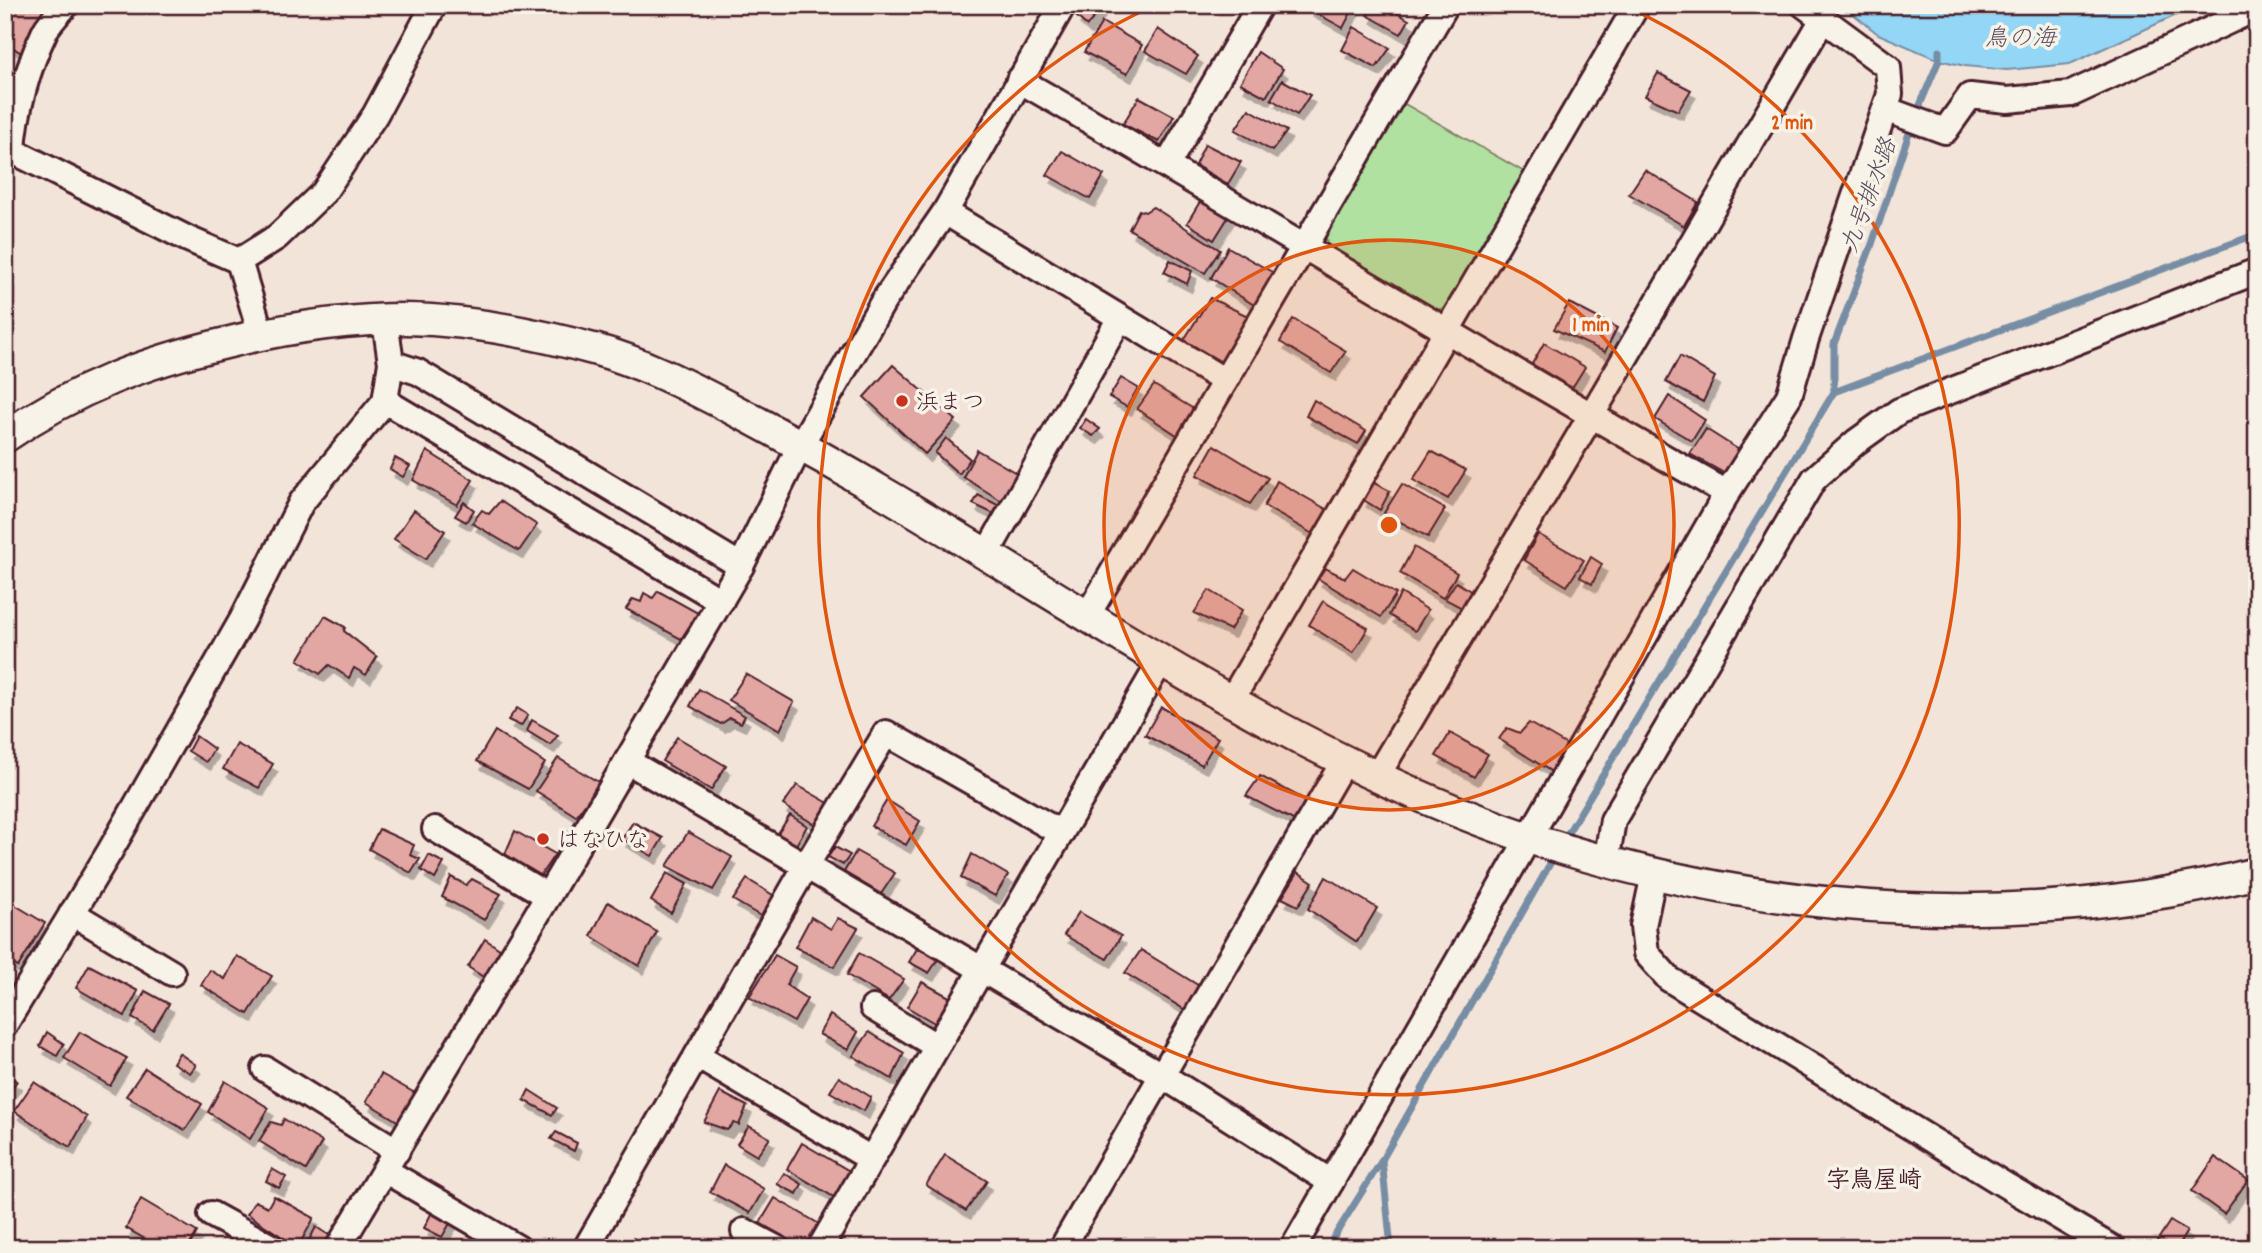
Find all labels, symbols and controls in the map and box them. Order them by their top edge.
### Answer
water label: 鳥の海 [1984,23,2058,57]
text: 2 min [1771,110,1813,140]
water label: 九号排水路 [1834,132,1908,258]
text: 1 min [1572,312,1610,342]
place label: 浜まつ [916,388,985,421]
marker: 浜まつ [894,393,910,409]
centre of rings [1377,513,1401,537]
place label: はなひな [557,826,649,859]
marker: はなひな [535,831,551,847]
district label: 字鳥屋崎 [1826,1165,1922,1199]

